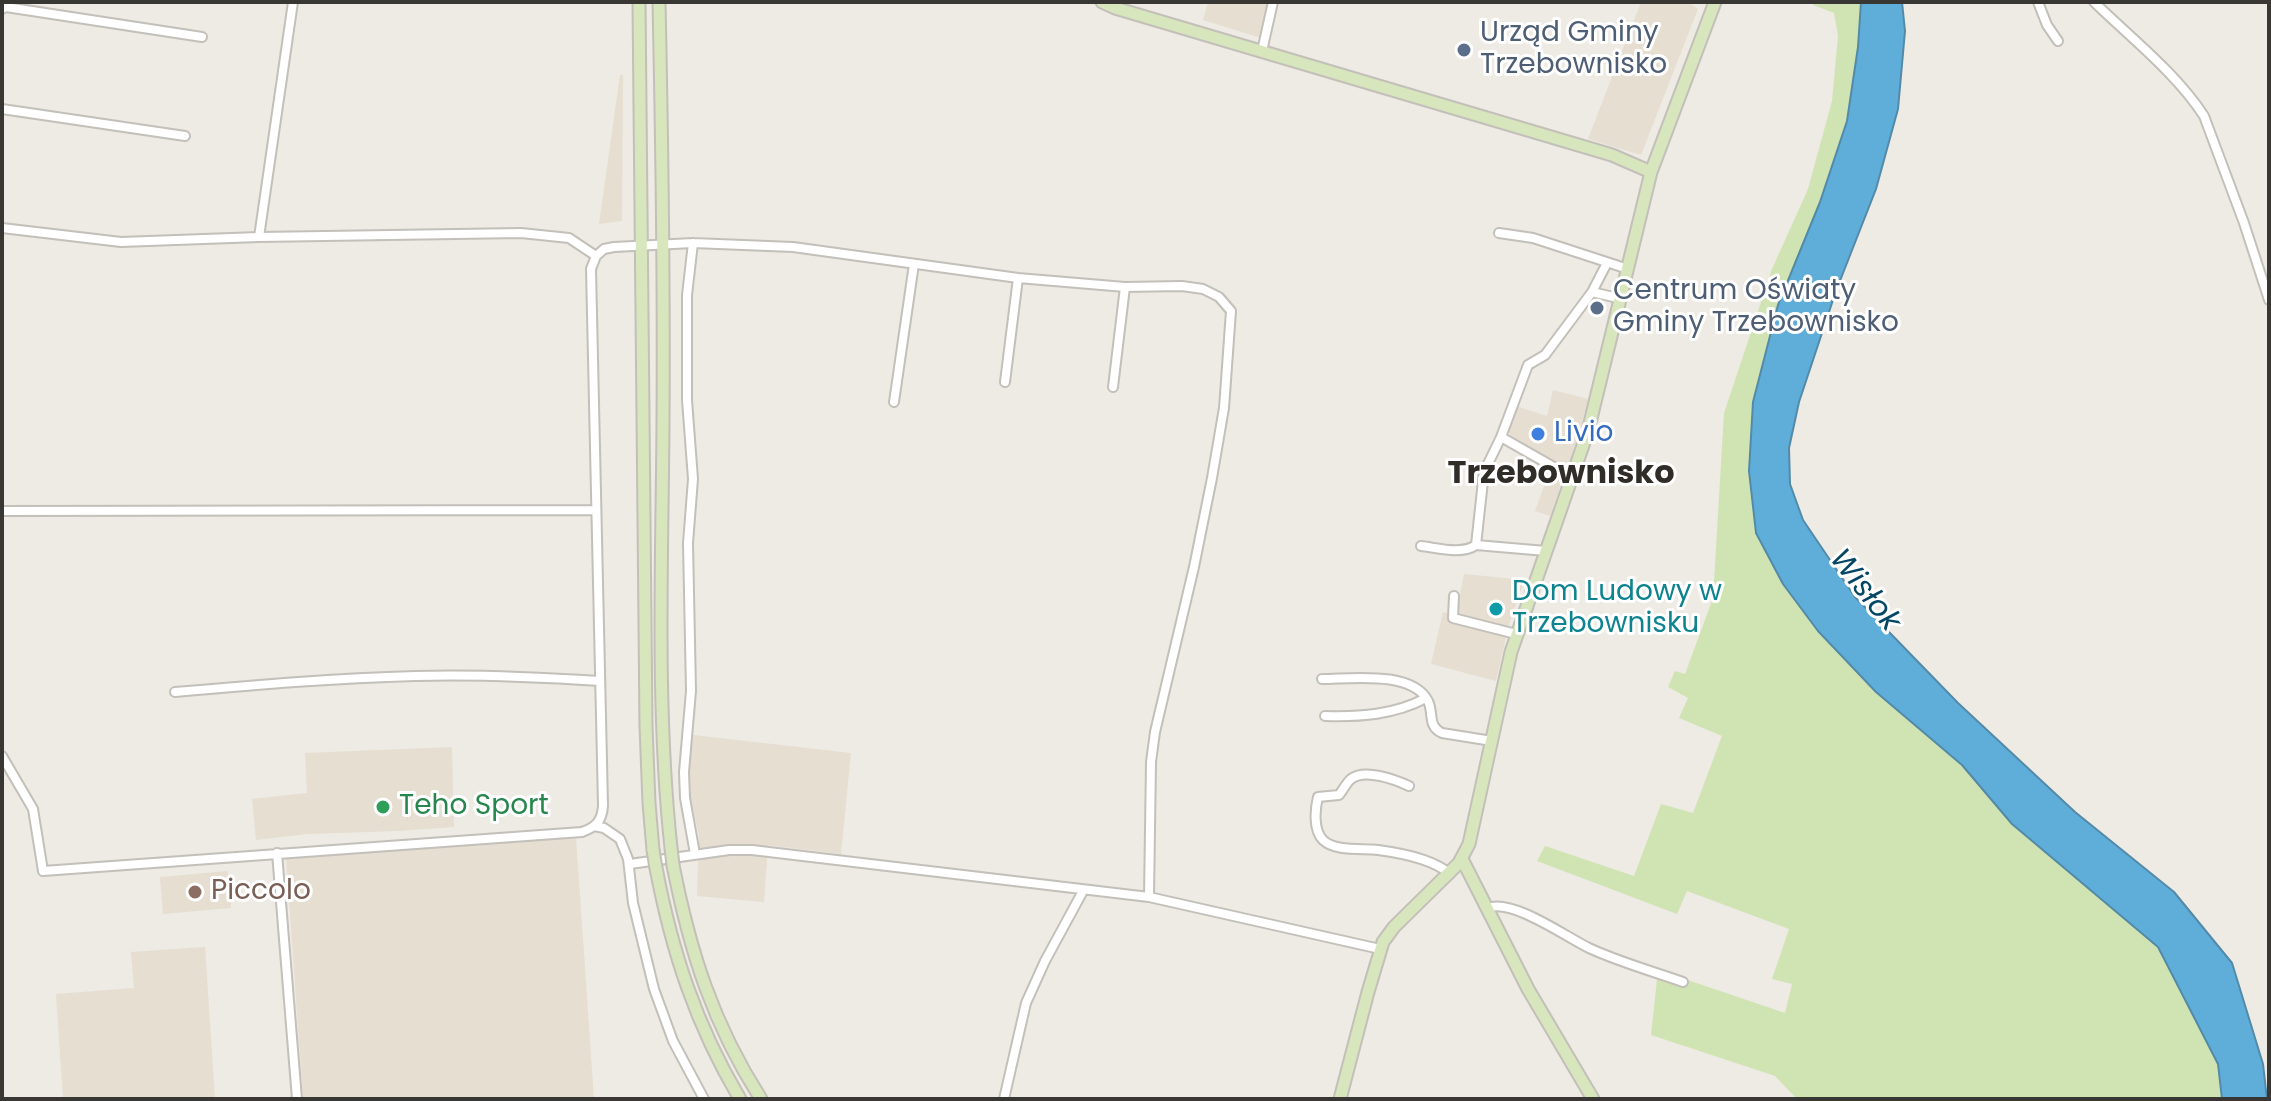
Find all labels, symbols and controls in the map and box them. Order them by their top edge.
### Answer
place label: Urząd Gminy Trzebownisko [1480,17,1667,83]
marker: Urząd Gminy Trzebownisko [1455,41,1473,59]
place label: Centrum Oświaty Gminy Trzebownisko [1613,275,1899,341]
marker: Centrum Oświaty Gminy Trzebownisko [1588,299,1606,317]
place label: Livio [1554,417,1613,451]
marker: Livio [1529,425,1547,443]
district label: Trzebownisko [1447,456,1675,494]
water label: Wisłok [1821,543,1907,639]
place label: Dom Ludowy w Trzebownisku [1512,576,1722,642]
marker: Dom Ludowy w Trzebownisku [1487,600,1505,618]
place label: Teho Sport [399,790,549,824]
marker: Teho Sport [374,798,392,816]
place label: Piccolo [211,875,311,909]
marker: Piccolo [186,883,204,901]

